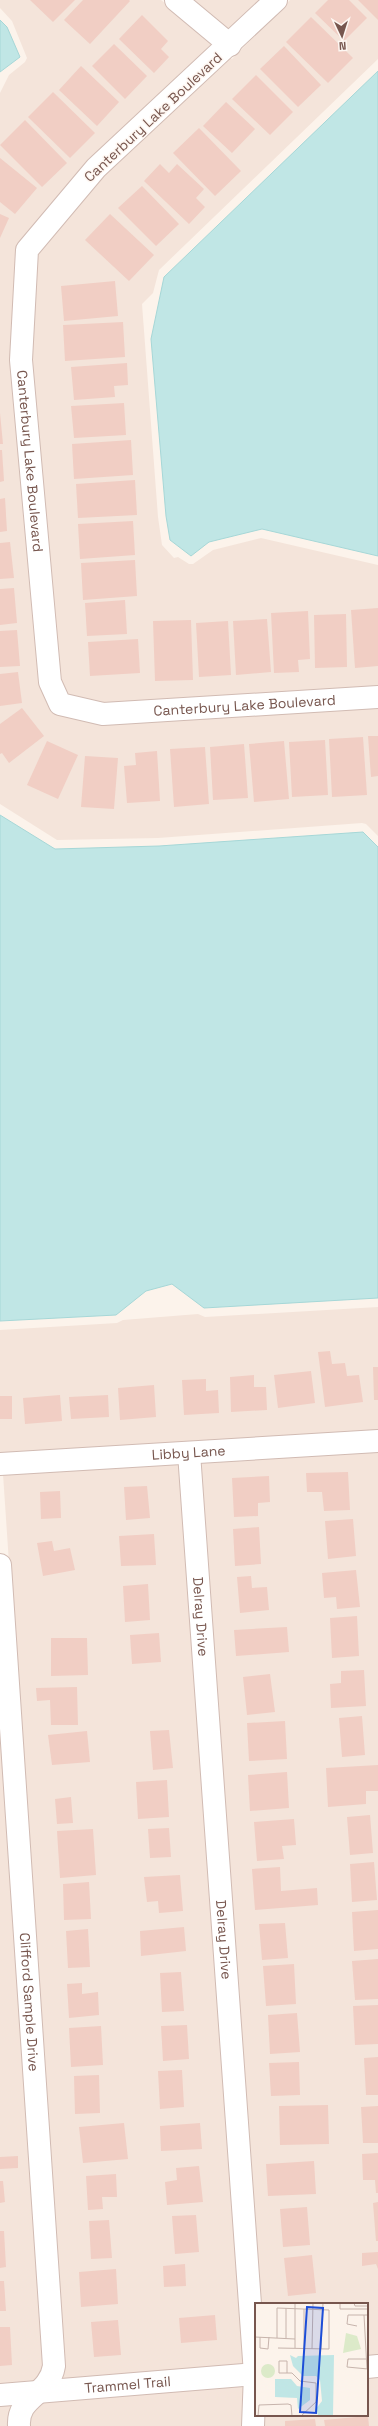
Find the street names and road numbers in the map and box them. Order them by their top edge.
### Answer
street label: Canterbury Lake Boulevard [80,48,226,186]
street label: Canterbury Lake Boulevard [13,369,47,553]
street label: Canterbury Lake Boulevard [153,691,336,720]
street label: Libby Lane [151,1441,226,1464]
street label: Delray Drive [189,1576,213,1657]
street label: Delray Drive [212,1899,236,1980]
street label: Clifford Sample Drive [16,1932,43,2072]
street label: Trammel Trail [84,2372,171,2397]

